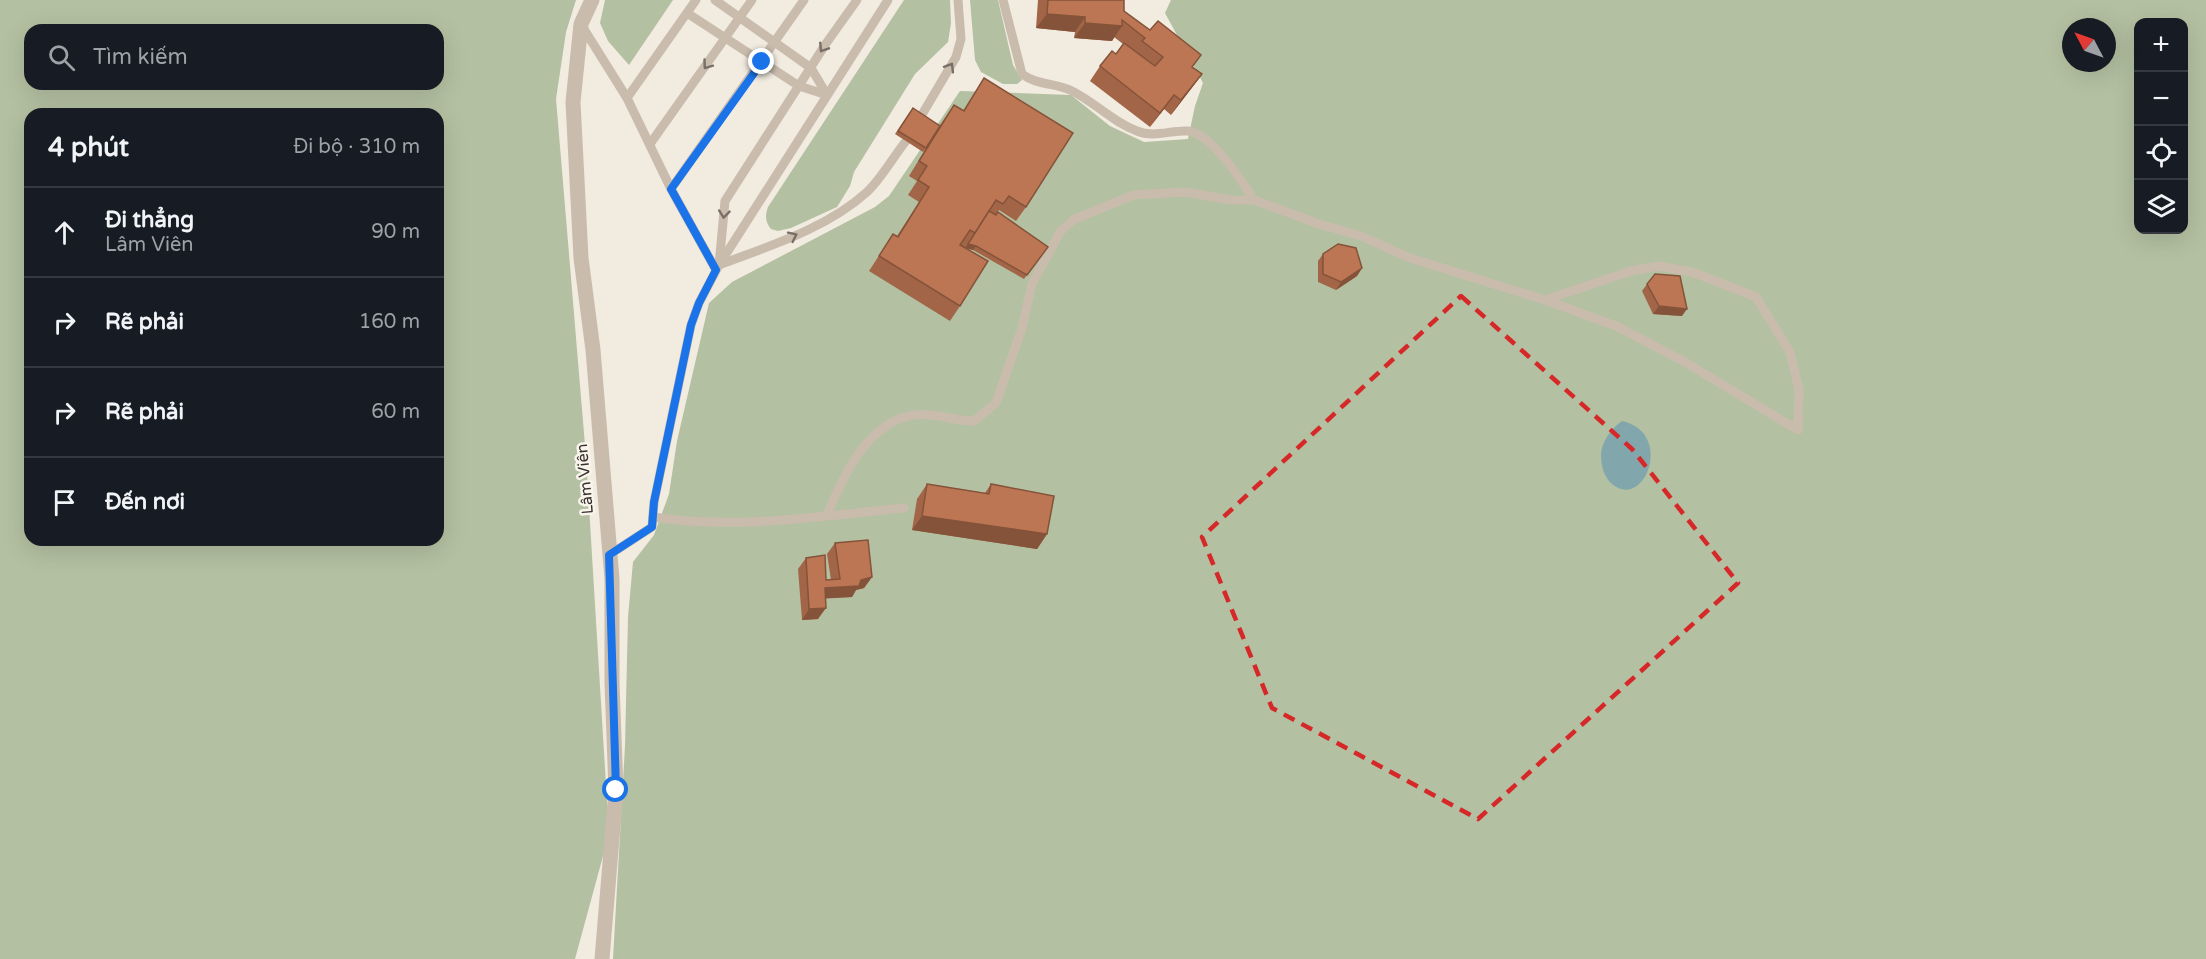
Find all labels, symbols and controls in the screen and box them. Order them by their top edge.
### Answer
north arrow [2062,18,2116,72]
map controls [2134,18,2188,234]
button: + [2134,18,2188,72]
search box [24,24,444,90]
icon: search [45,41,78,74]
one-way arrow [819,42,831,52]
text: Tìm kiếm [93,44,188,70]
route end [748,48,774,74]
one-way arrow [703,59,714,70]
one-way arrow [942,63,954,73]
button: − [2134,72,2188,126]
button: locate [2134,126,2188,180]
text: 4 phút [48,132,129,163]
text: Đi bộ · 310 m [293,135,420,159]
button: layers [2134,180,2188,234]
text: Đi thẳng [105,207,194,233]
one-way arrow [718,209,731,219]
icon: ahead [48,216,81,249]
text: 90 m [371,220,420,244]
one-way arrow [786,232,797,244]
text: Lâm Viên [105,233,193,257]
icon: right [48,306,81,339]
text: Rẽ phải [105,309,184,335]
text: 160 m [359,310,420,334]
icon: right [48,396,81,429]
text: Rẽ phải [105,399,184,425]
text: 60 m [371,400,420,424]
street label: Lâm Viên [572,443,598,515]
icon: arrive [48,486,81,519]
text: Đến nơi [105,489,185,515]
route start [602,776,628,802]

